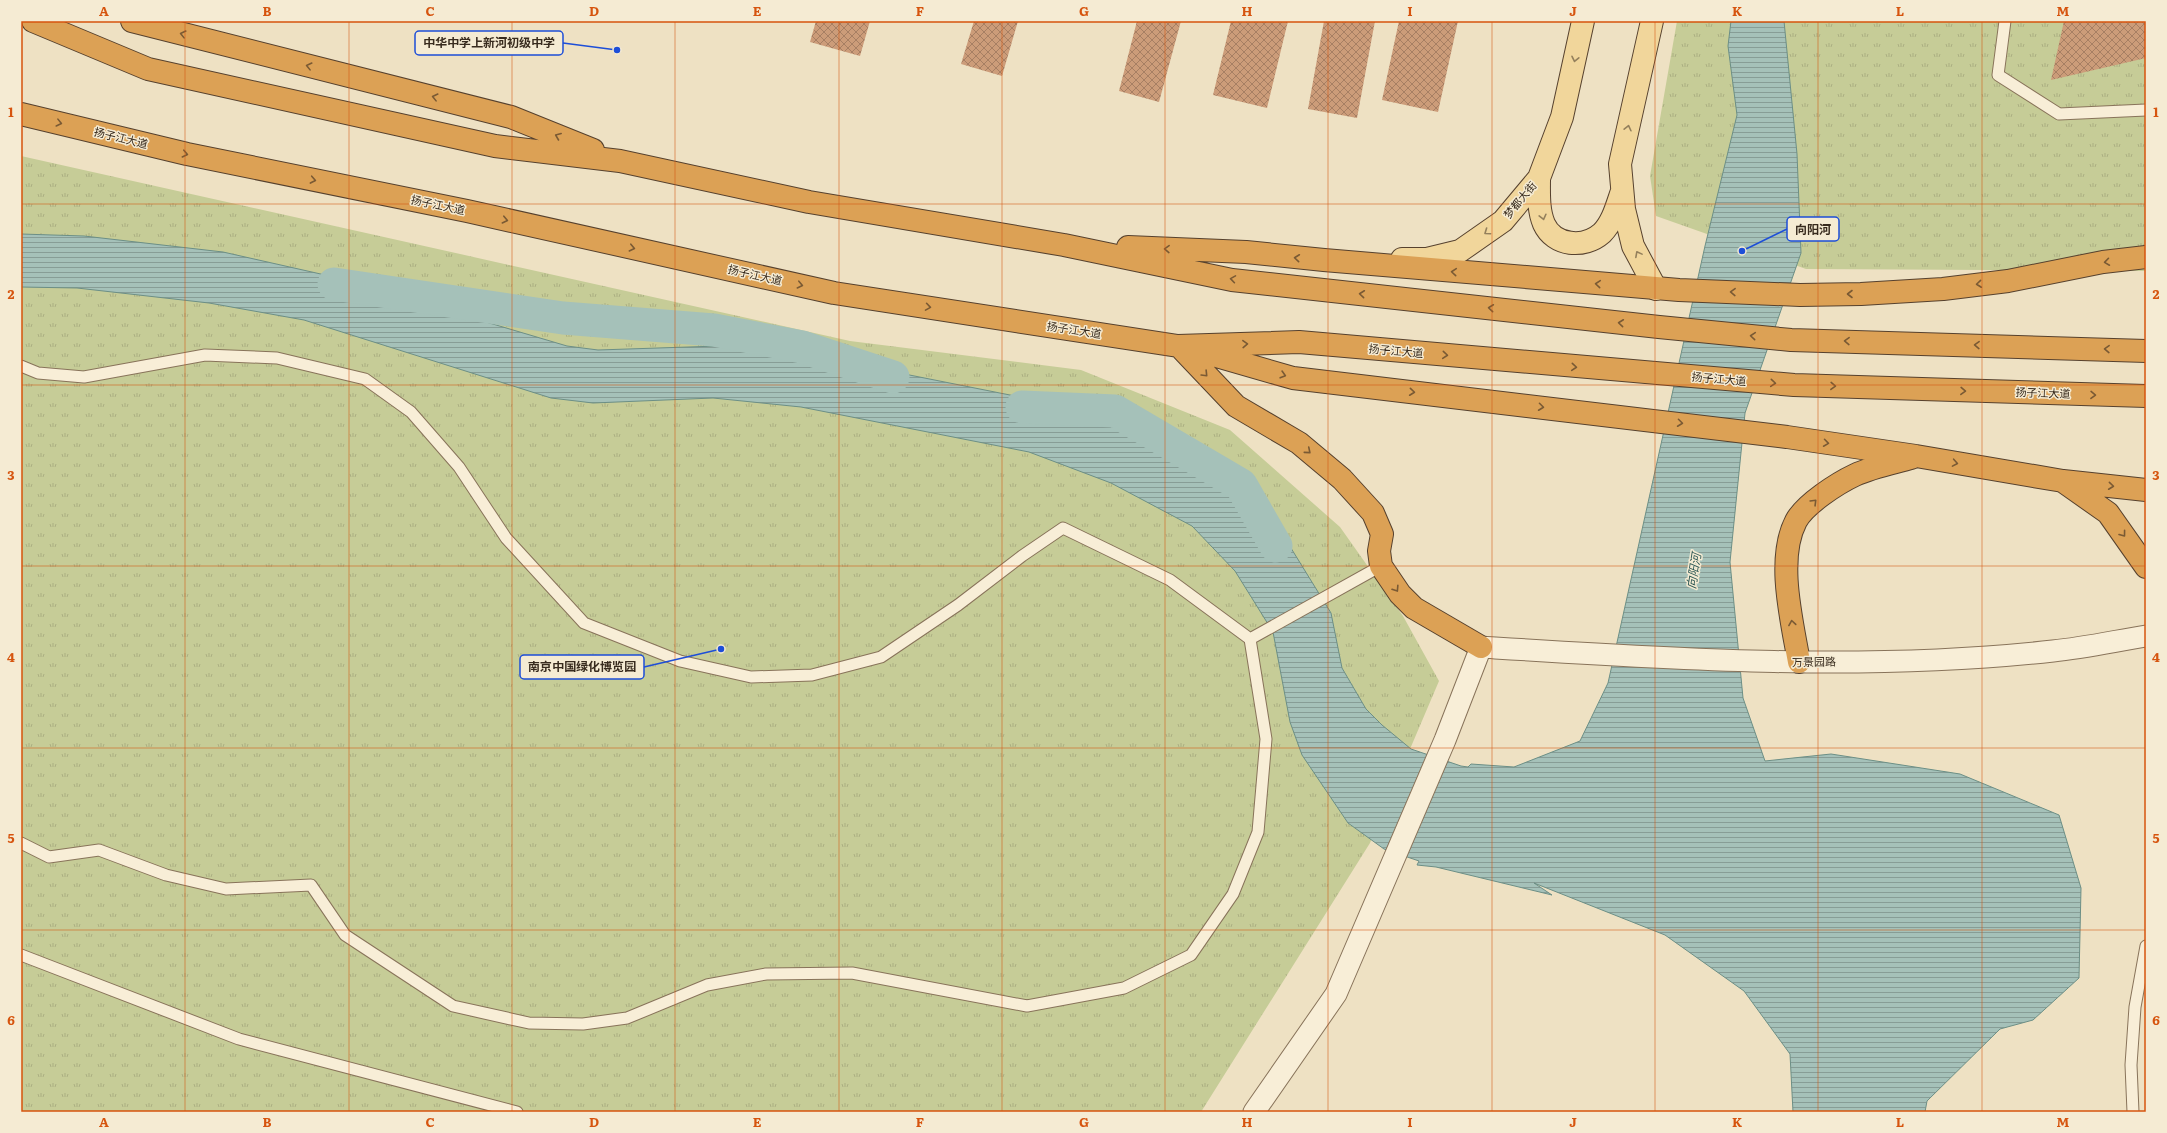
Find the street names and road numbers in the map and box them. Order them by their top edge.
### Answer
street label: 扬子江大道 [93,123,150,151]
street label: 梦都大街 [1499,177,1540,221]
street label: 扬子江大道 [410,190,467,218]
street label: 扬子江大道 [727,260,784,288]
street label: 扬子江大道 [1046,317,1103,341]
street label: 扬子江大道 [1368,340,1424,360]
street label: 扬子江大道 [1691,368,1747,388]
street label: 扬子江大道 [2015,383,2071,401]
street label: 万景园路 [1792,653,1836,669]

